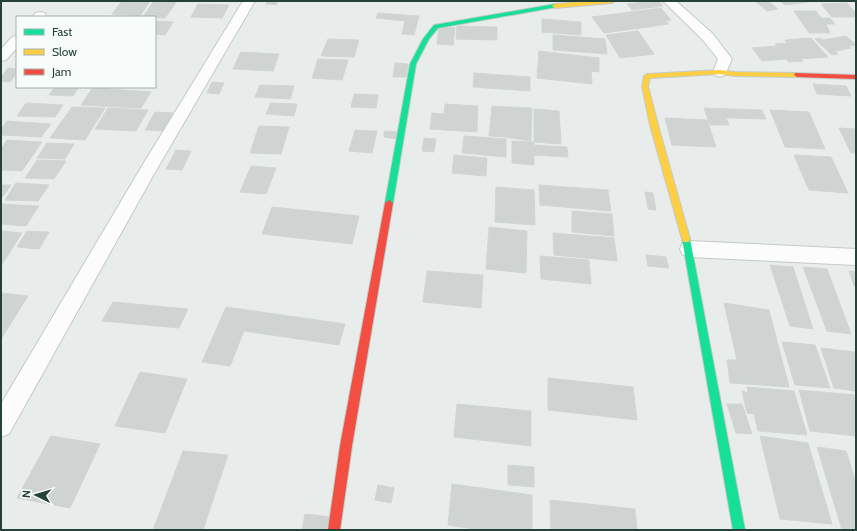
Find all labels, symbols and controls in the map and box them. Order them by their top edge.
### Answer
legend [16,16,156,88]
text: Fast [52,24,72,39]
text: Slow [52,44,77,59]
text: Jam [51,64,71,79]
north arrow [16,475,56,515]
text: N [19,490,33,499]

